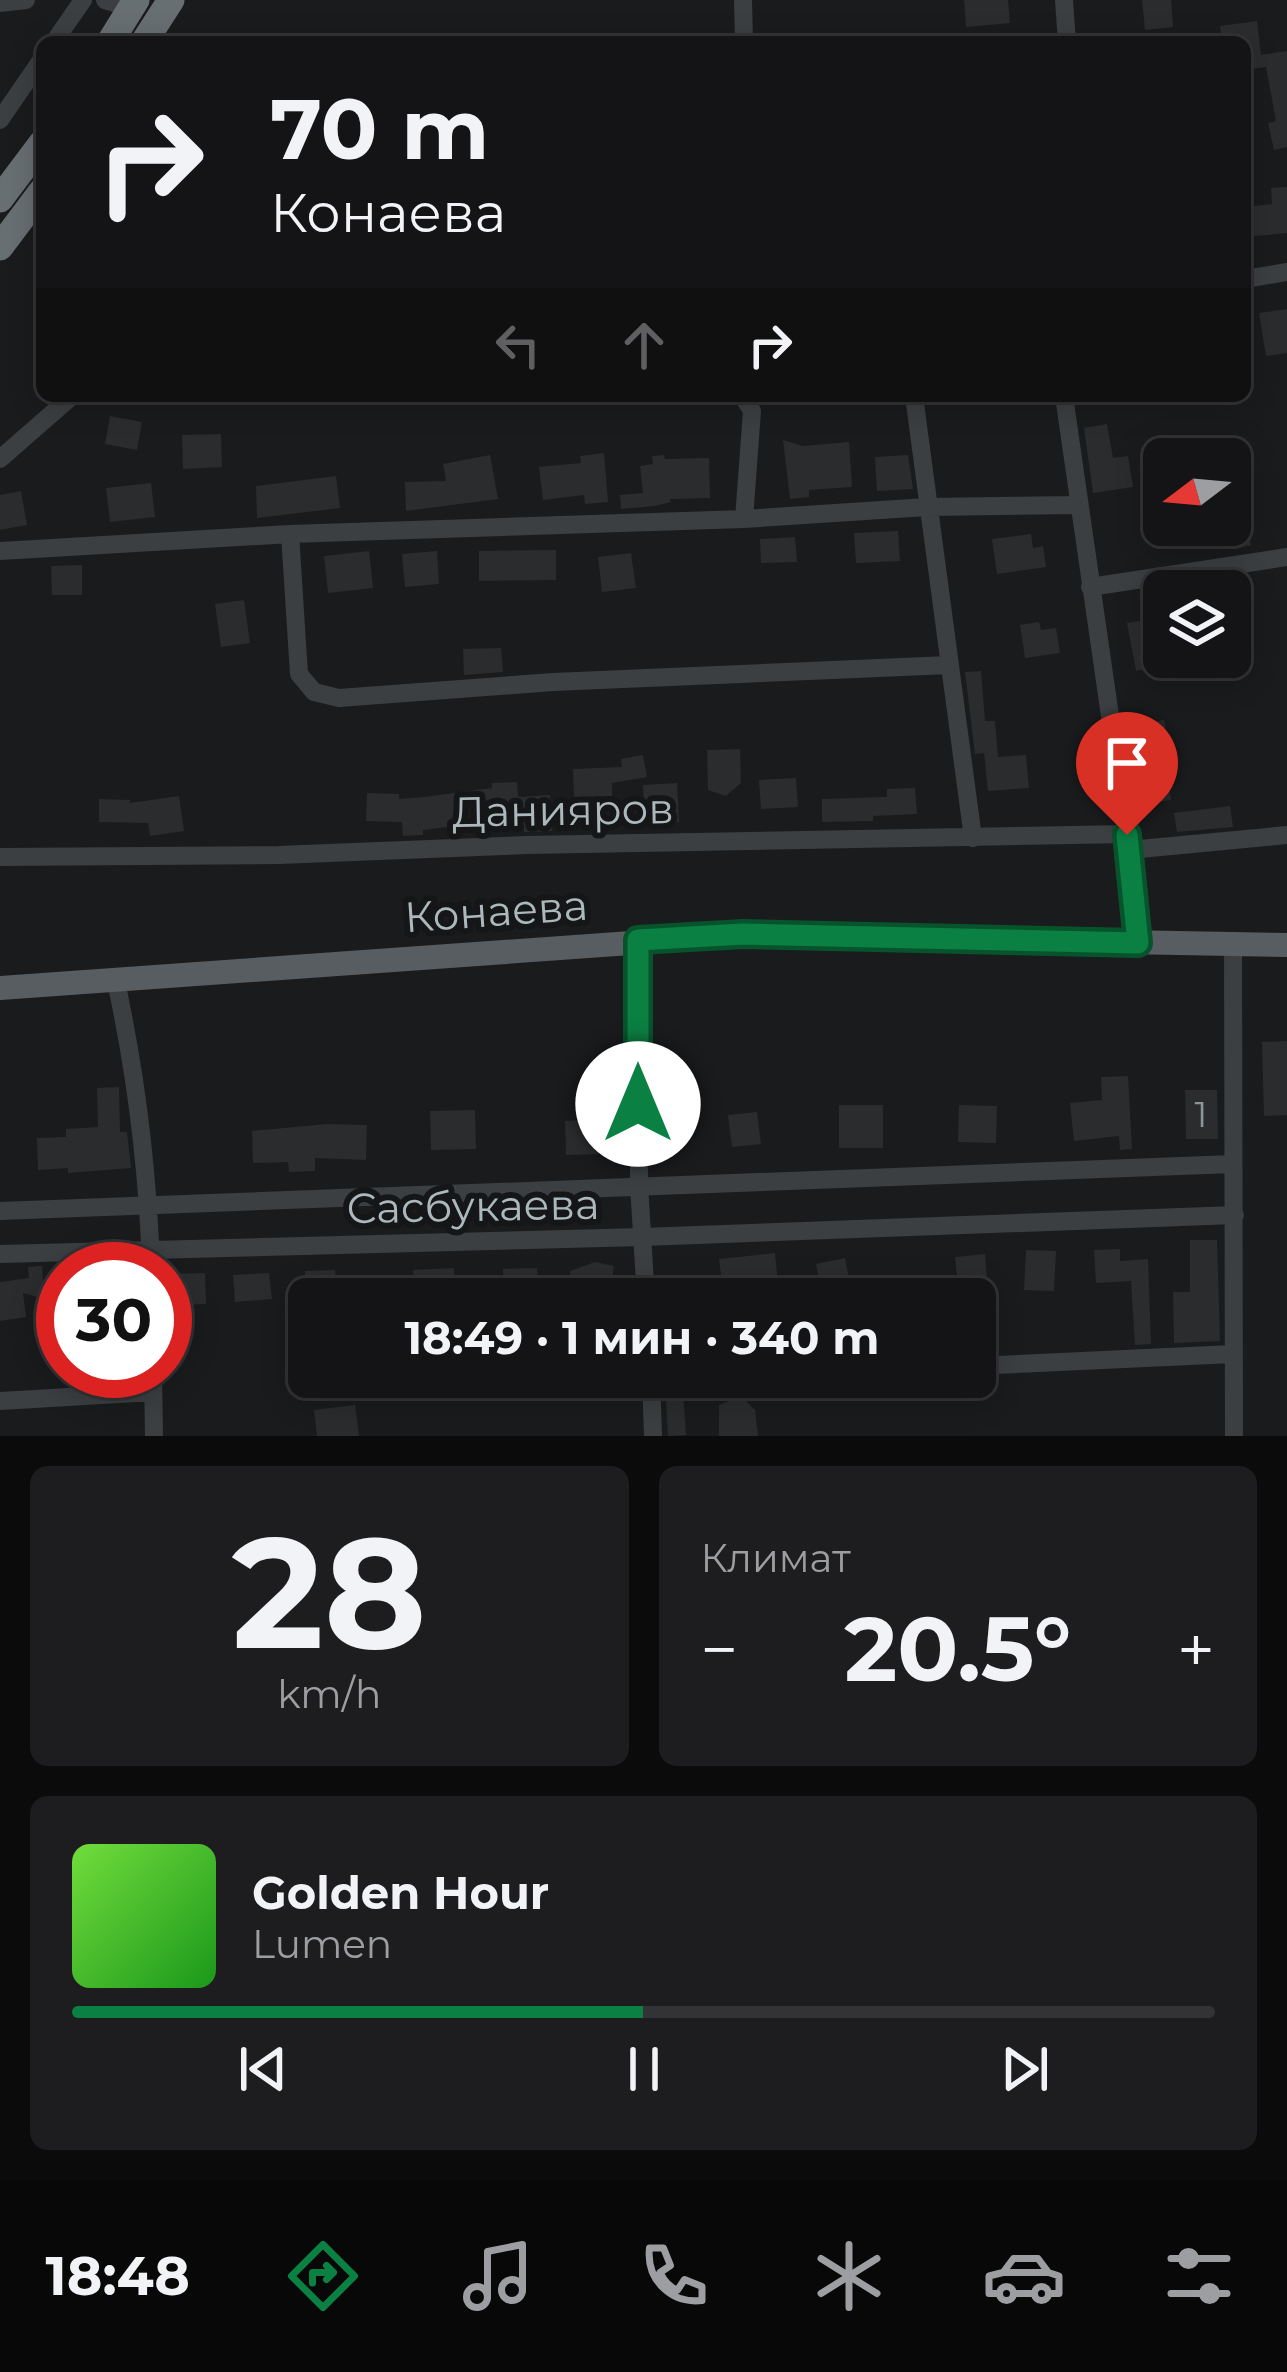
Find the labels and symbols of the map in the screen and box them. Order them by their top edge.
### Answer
north arrow [1143,438,1251,546]
pin [1076,712,1178,835]
street label: Данияров [452,782,674,838]
street label: Конаева [403,879,589,943]
position arrow [575,1041,701,1167]
house number: 1 [1195,1092,1208,1136]
street label: Сасбукаева [346,1178,600,1234]
speed limit sign: 30 [36,1242,192,1398]

